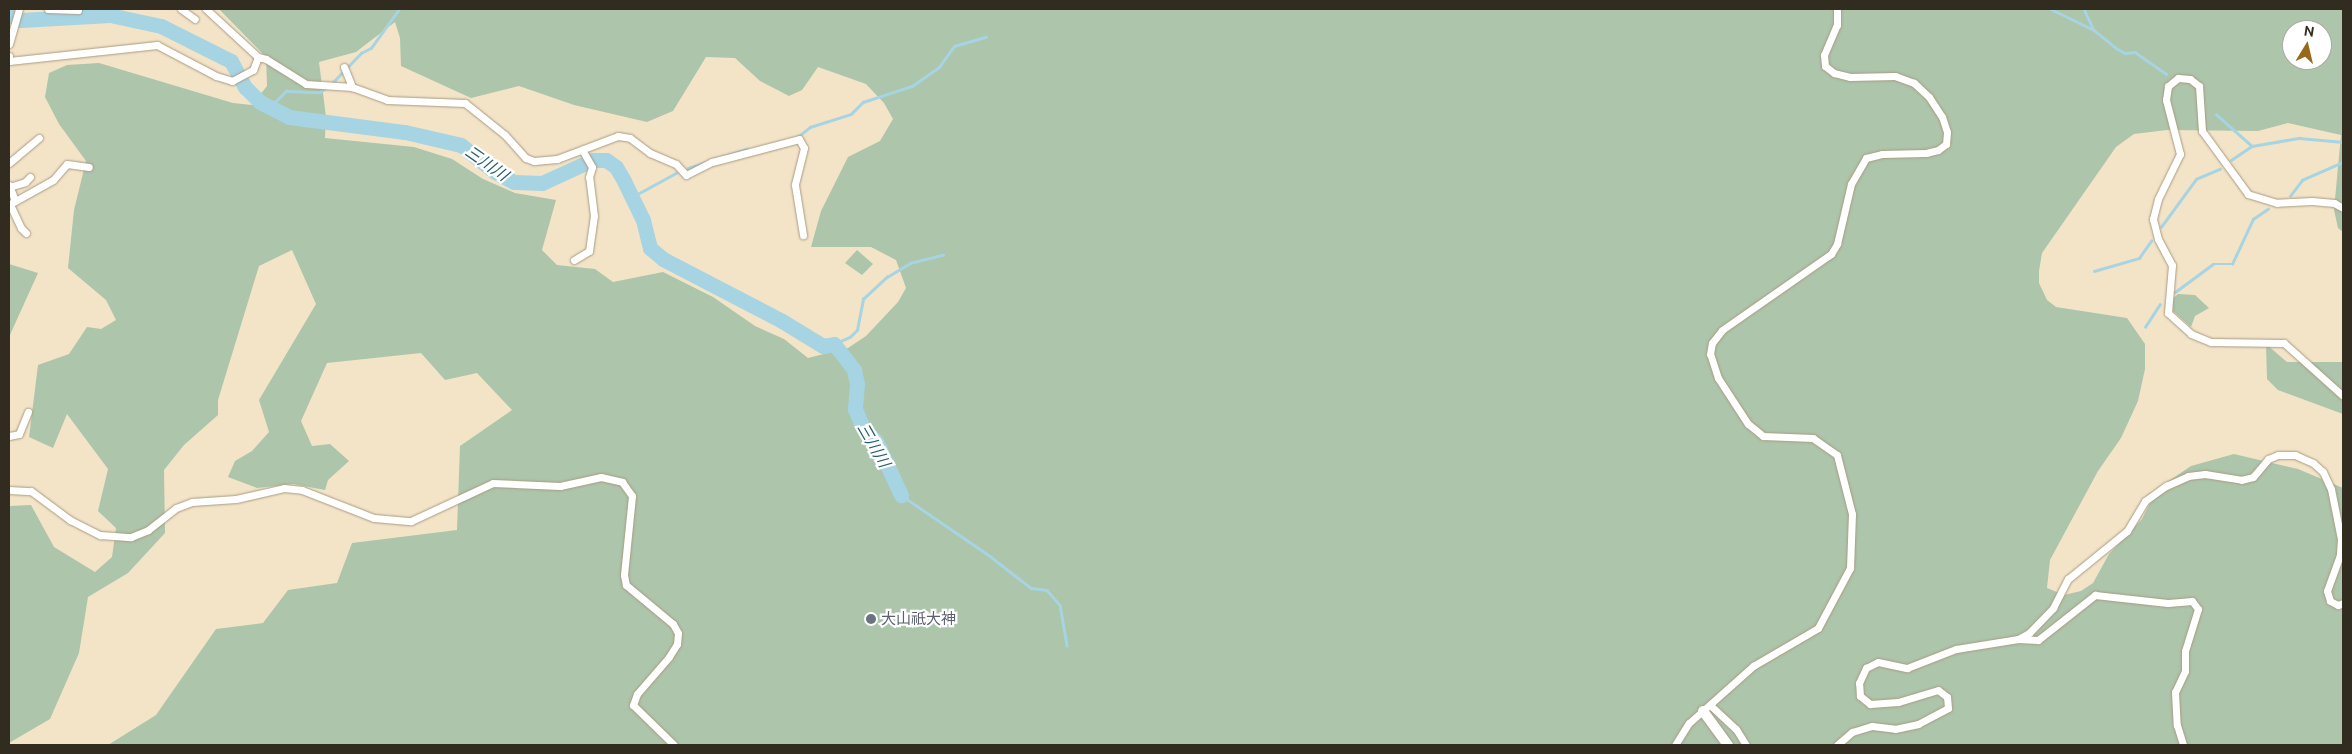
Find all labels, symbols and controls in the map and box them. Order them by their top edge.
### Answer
north arrow [2282,20,2332,70]
text: N [2303,22,2316,40]
water label: 三川川 [462,141,512,185]
water label: 三川川 [854,419,894,471]
place label: 大山祇大神 [881,610,956,628]
marker: 大山祇大神 [865,613,877,625]

